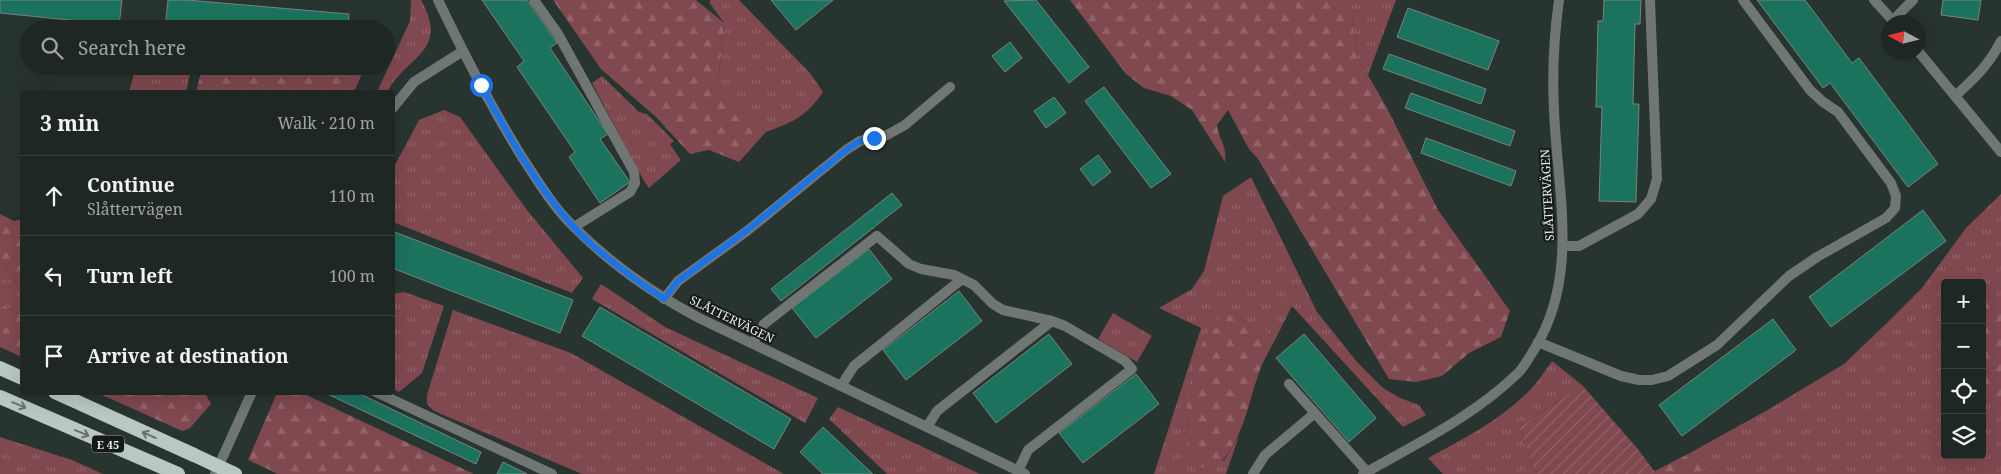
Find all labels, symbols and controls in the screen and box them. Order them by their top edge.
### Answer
north arrow [1881,15,1926,60]
search box [20,20,395,75]
icon: search [38,34,66,62]
text: Search here [78,35,186,61]
route start [470,74,493,97]
text: 3 min [40,109,99,137]
text: Walk · 210 m [278,112,375,134]
route end [863,127,886,150]
street label: SLÅTTERVÄGEN [1536,149,1558,241]
text: Continue [87,172,175,198]
icon: ahead [40,182,68,210]
text: 110 m [329,185,375,207]
text: Slåttervägen [87,198,183,220]
icon: left [40,262,68,290]
text: Turn left [87,263,173,289]
text: 100 m [329,265,375,287]
map controls [1941,279,1986,459]
button: + [1941,279,1986,324]
street label: SLÅTTERVÄGEN [687,291,777,347]
button: − [1941,324,1986,369]
icon: arrive [40,342,68,370]
text: Arrive at destination [87,343,289,369]
button: locate [1941,369,1986,414]
one-way arrow [11,401,26,411]
button: layers [1941,414,1986,459]
one-way arrow [74,428,89,438]
one-way arrow [142,429,157,439]
road number: E 45 [92,436,124,452]

